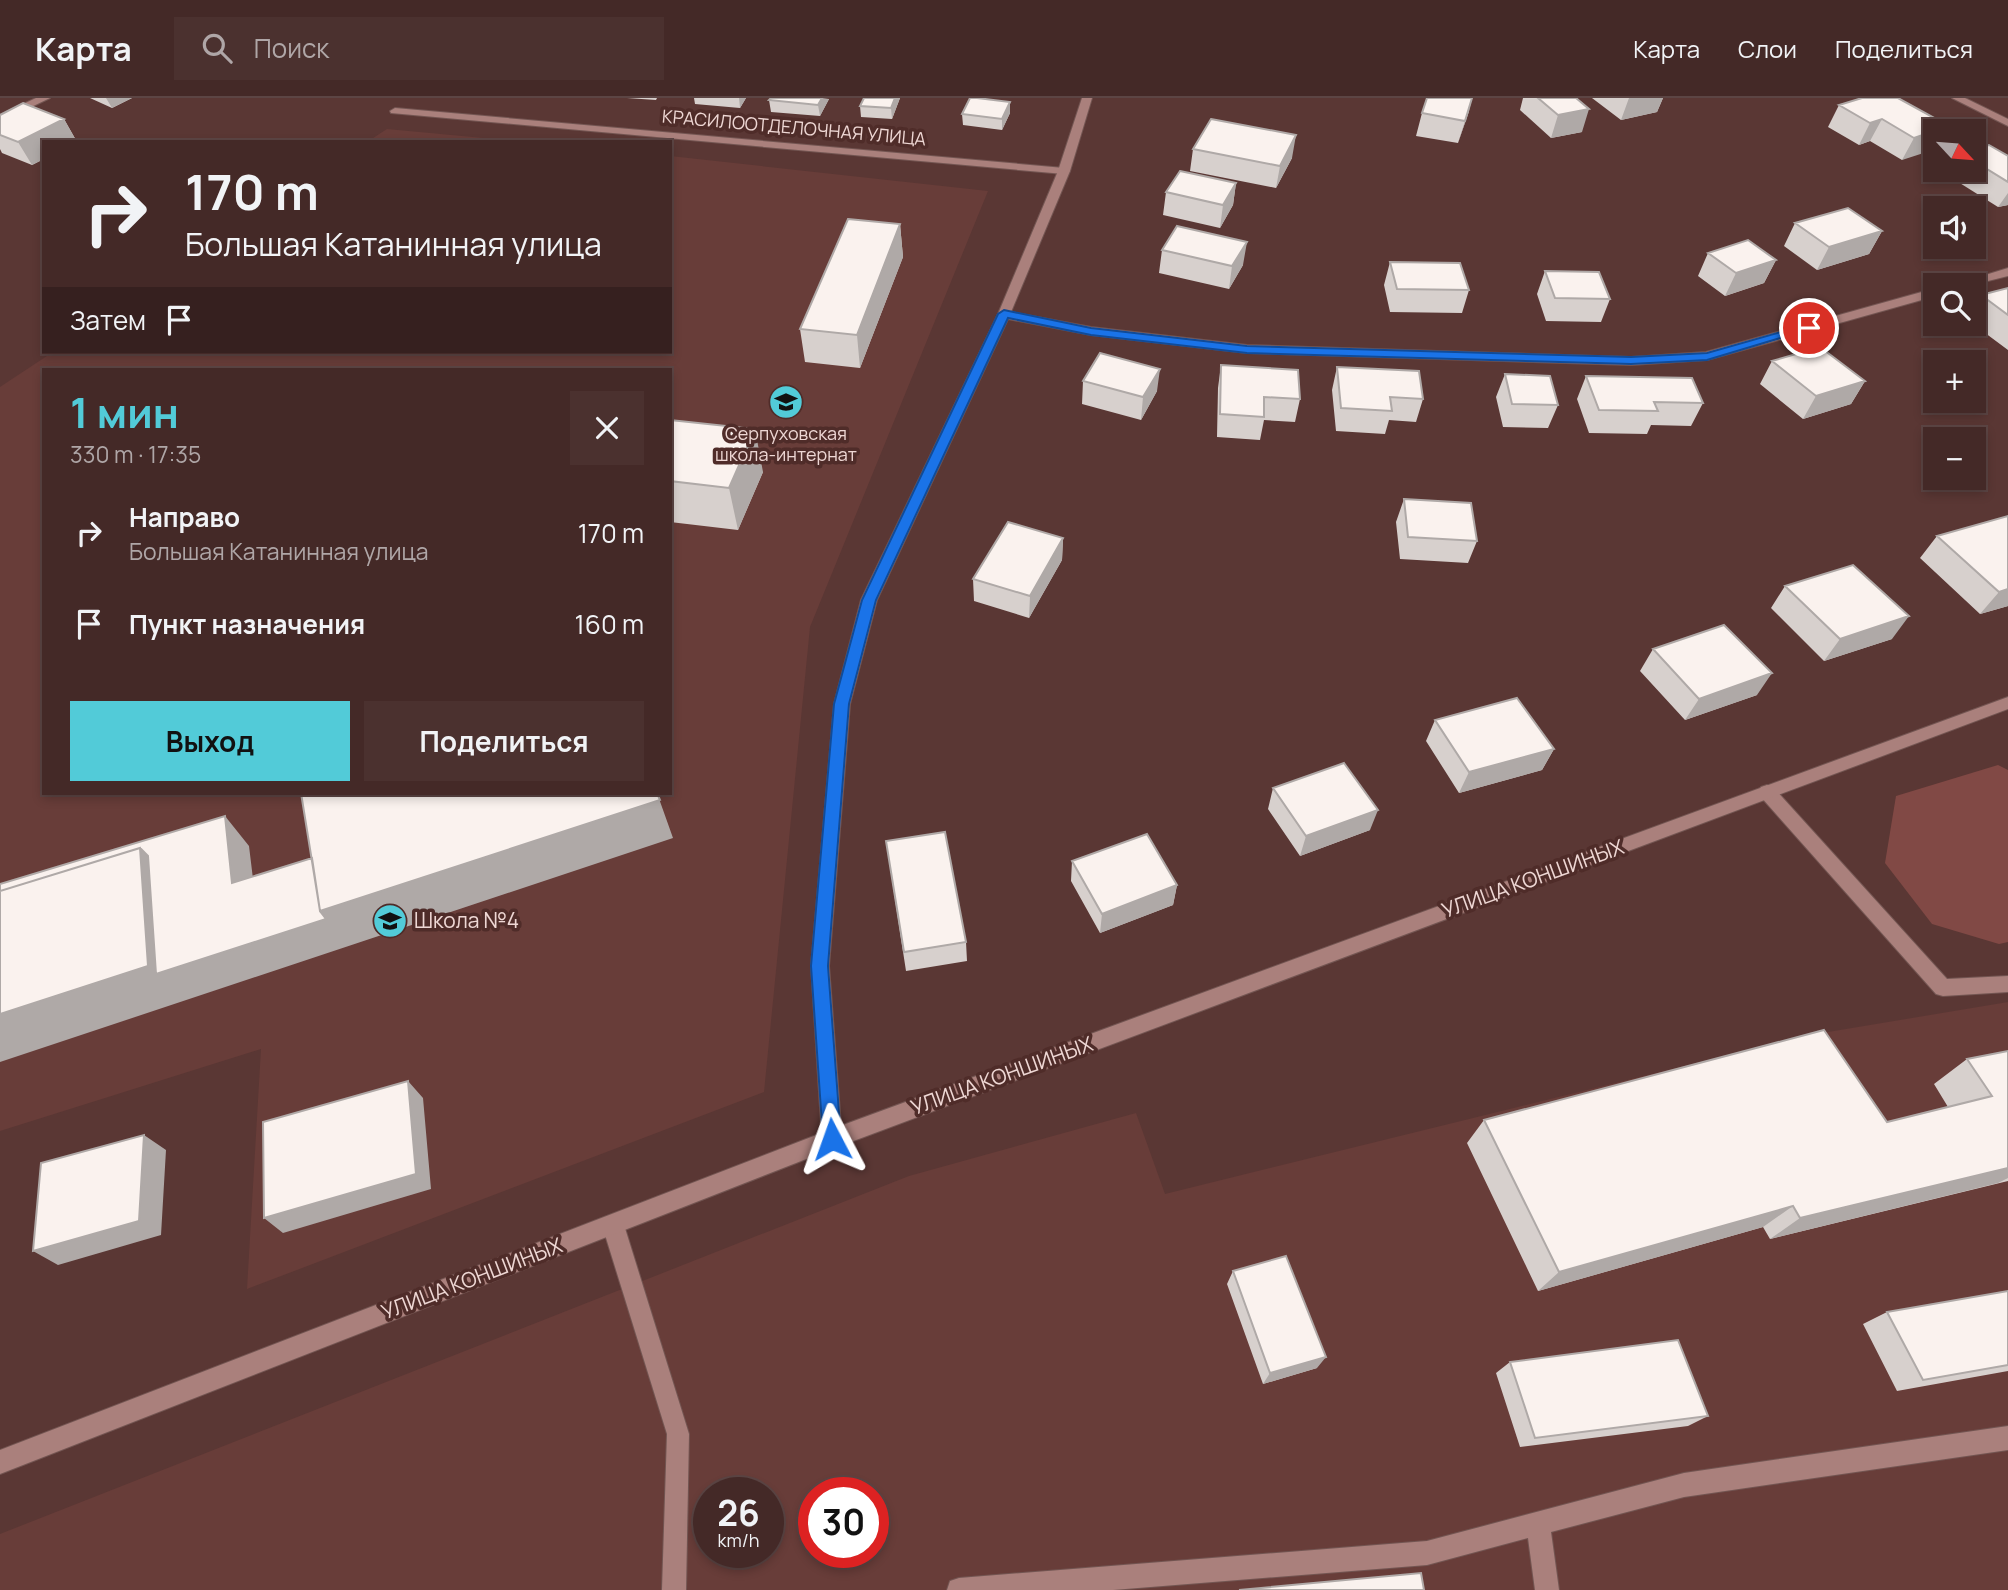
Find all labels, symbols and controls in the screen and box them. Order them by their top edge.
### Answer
search box [174,17,664,80]
text: Карта [35,26,132,71]
icon: search [198,29,236,67]
text: Поиск [254,30,329,66]
text: Карта [1633,32,1700,65]
text: Слои [1738,32,1797,65]
text: Поделиться [1835,32,1973,65]
street label: КРАСИЛООТДЕЛОЧНАЯ УЛИЦА [661,104,928,151]
north arrow [1923,119,1986,182]
map controls [1923,119,1986,490]
text: 170 m [185,158,319,225]
icon: right [70,168,161,259]
button: sound [1923,196,1986,259]
text: Большая Катанинная улица [185,222,602,266]
button: search [1923,273,1986,336]
pin [1779,298,1839,358]
icon: arrive [160,301,198,339]
text: Затем [70,302,146,338]
icon: arrive [1790,309,1828,347]
button: + [1923,350,1986,413]
text: 1 мин [70,383,179,441]
school or university icon: Серпуховская школа-интернат [767,383,805,421]
button: close [570,391,644,465]
place label: Серпуховская школа-интернат [715,421,857,466]
button: − [1923,427,1986,490]
text: 330 m · 17:35 [70,438,201,470]
text: Направо [129,499,240,535]
icon: right [70,514,108,552]
text: 170 m [578,515,644,551]
text: Большая Катанинная улица [129,535,429,567]
icon: arrive [70,605,108,643]
text: Пункт назначения [129,606,365,642]
text: 160 m [575,606,644,642]
button: Выход [70,701,350,781]
button: Поделиться [364,701,644,781]
street label: УЛИЦА КОНШИНЫХ [1438,832,1628,924]
school or university icon: Школа №4 [371,902,409,940]
place label: Школа №4 [414,906,519,934]
street label: УЛИЦА КОНШИНЫХ [907,1029,1097,1121]
position arrow [795,1102,869,1176]
street label: УЛИЦА КОНШИНЫХ [377,1231,566,1325]
speed limit sign: 30 [798,1477,889,1568]
text: 26 [717,1489,760,1537]
text: km/h [718,1528,759,1552]

